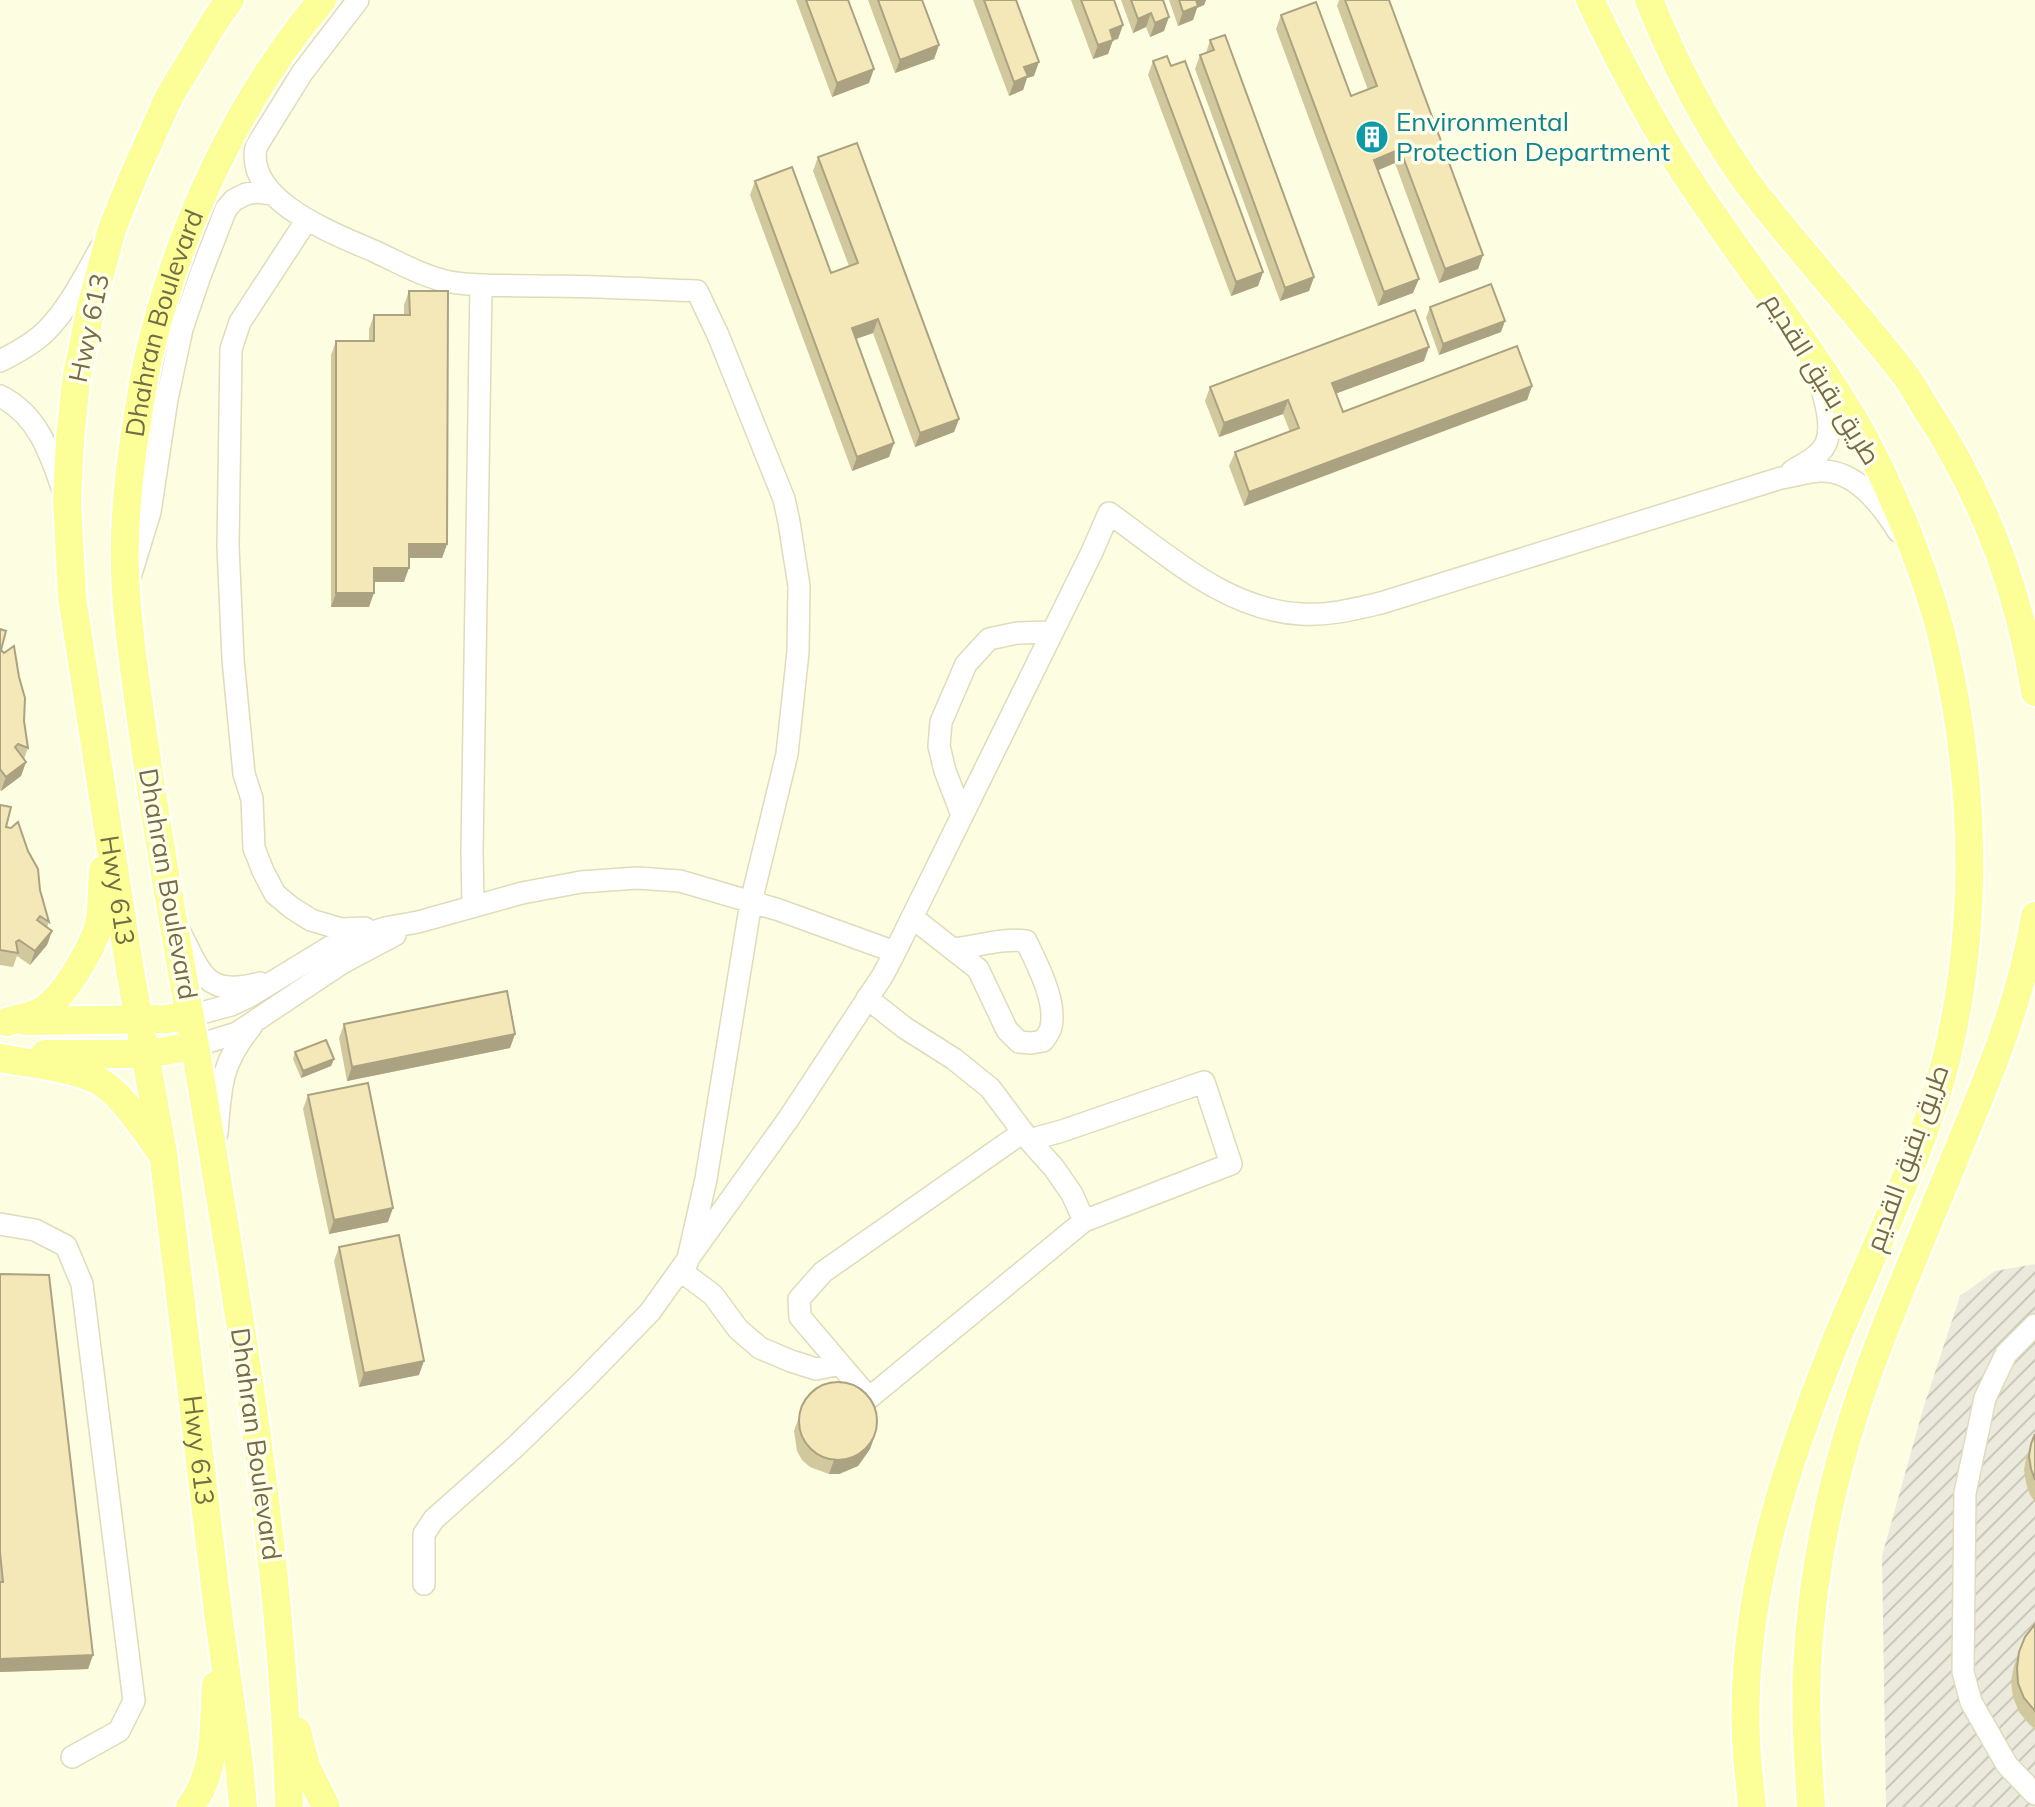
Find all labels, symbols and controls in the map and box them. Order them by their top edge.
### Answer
place label: Environmental Protection Department [1396,105,1670,168]
building icon: Environmental Protection Department [1353,118,1391,156]
street label: Dhahran Boulevard [118,205,210,439]
street label: Hwy 613 [61,271,116,385]
street label: طريق بقيق القديم [1755,287,1888,472]
street label: Dhahran Boulevard [132,766,205,1002]
street label: Hwy 613 [93,833,143,947]
street label: طريق بقيق القديم [1857,1060,1957,1256]
street label: Dhahran Boulevard [224,1326,289,1562]
street label: Hwy 613 [176,1393,222,1507]

